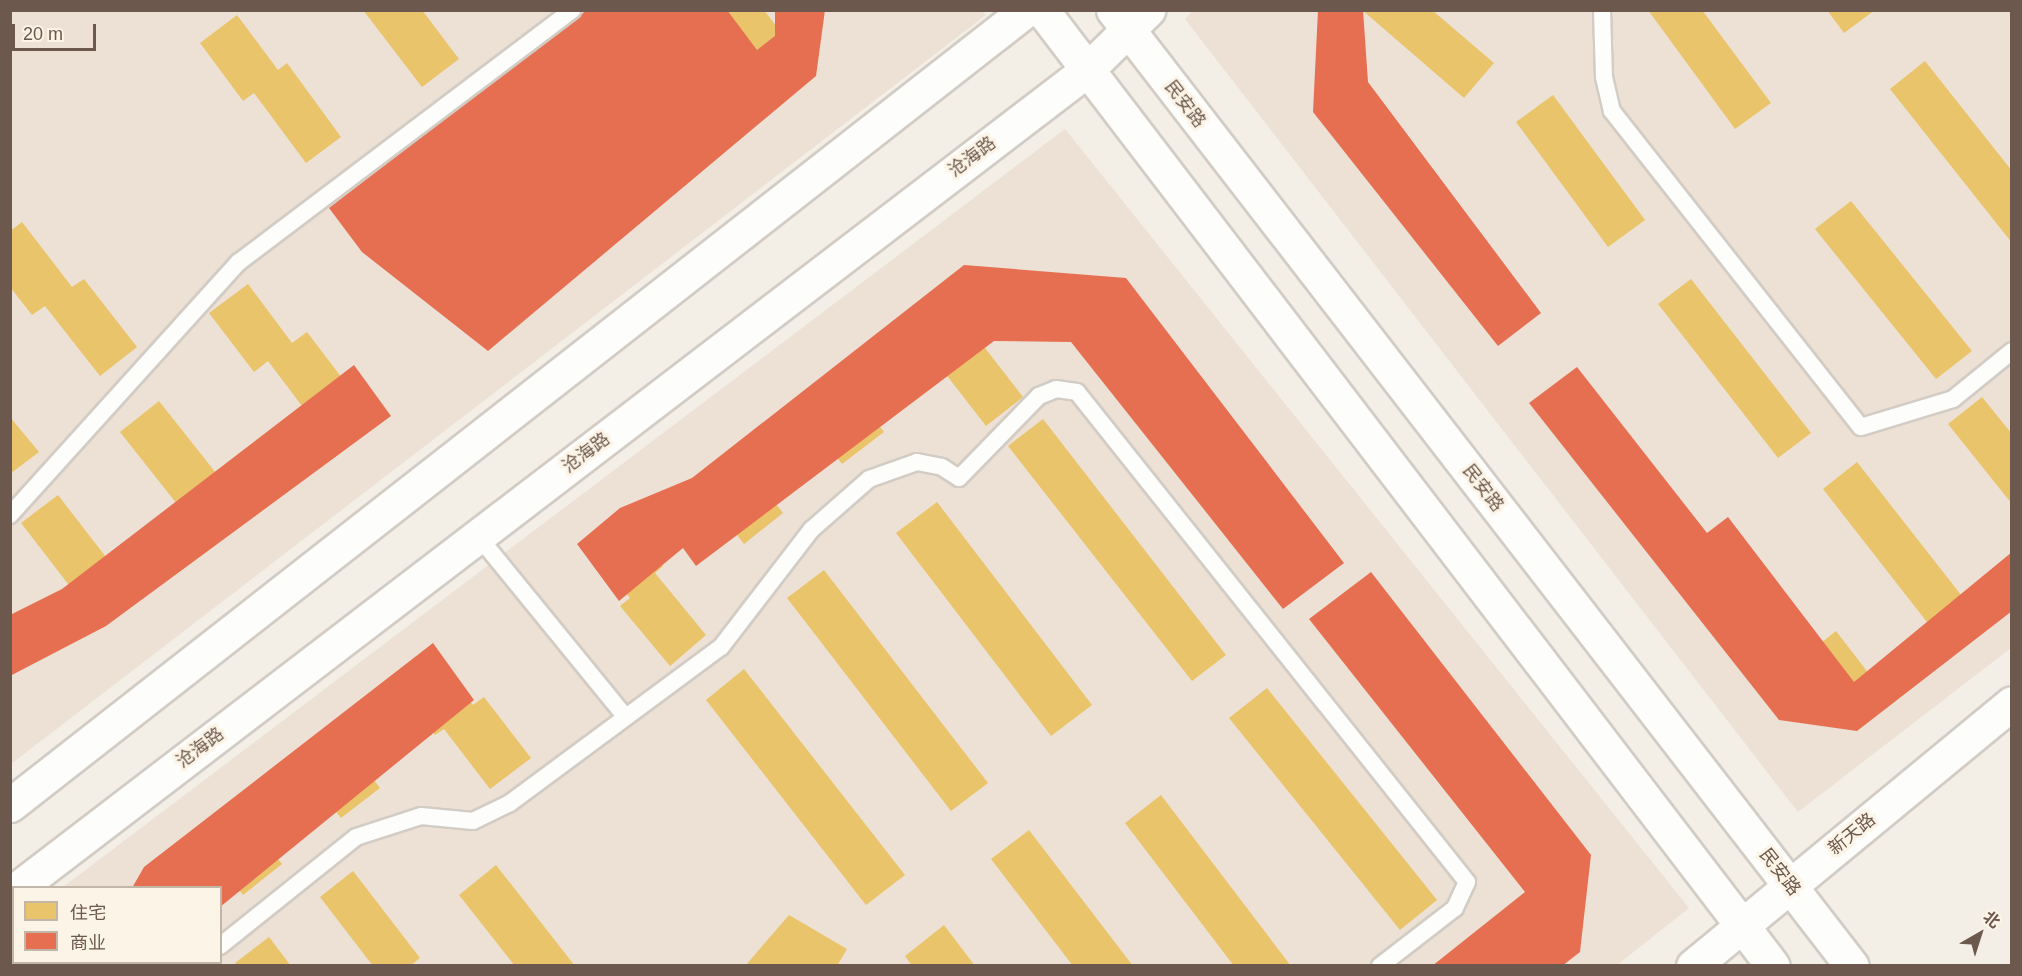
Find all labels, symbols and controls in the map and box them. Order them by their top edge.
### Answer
scale bar [15,12,99,50]
text: 20 m [23,24,63,44]
street label: 民安路 [1160,76,1210,132]
street label: 沧海路 [944,132,1000,182]
street label: 沧海路 [558,428,614,478]
street label: 民安路 [1458,460,1508,516]
street label: 沧海路 [172,723,228,773]
street label: 新天路 [1824,809,1880,859]
street label: 民安路 [1755,844,1805,900]
legend [12,886,222,964]
text: 住宅 [70,903,106,923]
north arrow [1950,904,2010,964]
text: 北 [1980,908,2003,931]
text: 商业 [70,933,106,953]

